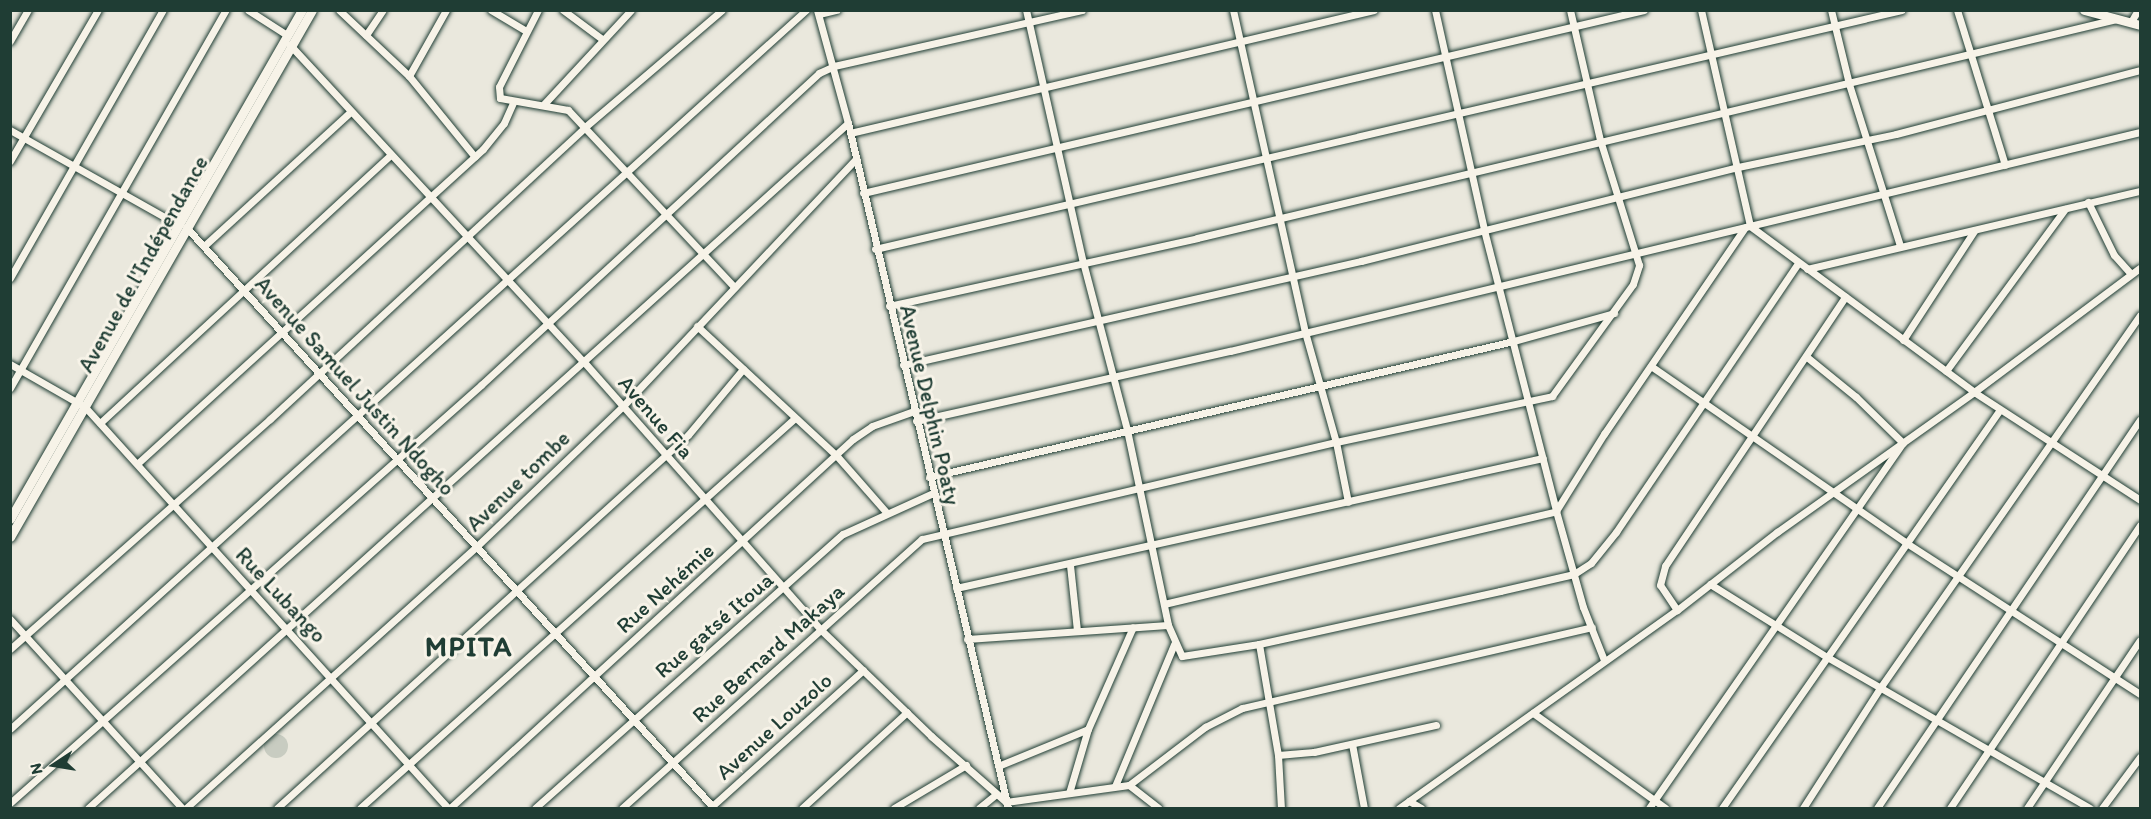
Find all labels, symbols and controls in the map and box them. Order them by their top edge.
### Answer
street label: Avenue de l'Indépendance [72,151,214,377]
street label: Avenue Samuel Justin Ndogho [250,271,460,501]
street label: Avenue Delphin Poaty [894,303,966,507]
street label: Avenue Fia [613,370,699,464]
street label: Avenue tombe [461,425,575,537]
street label: Rue Nehémie [611,537,719,639]
street label: Rue Lubango [230,542,332,648]
street label: Rue gatsé Itoua [649,566,779,684]
street label: Rue Bernard Makaya [687,578,849,728]
district label: MPITA [424,629,514,663]
street label: Avenue Louzolo [711,667,837,785]
north arrow [24,735,84,795]
text: N [25,762,46,776]

